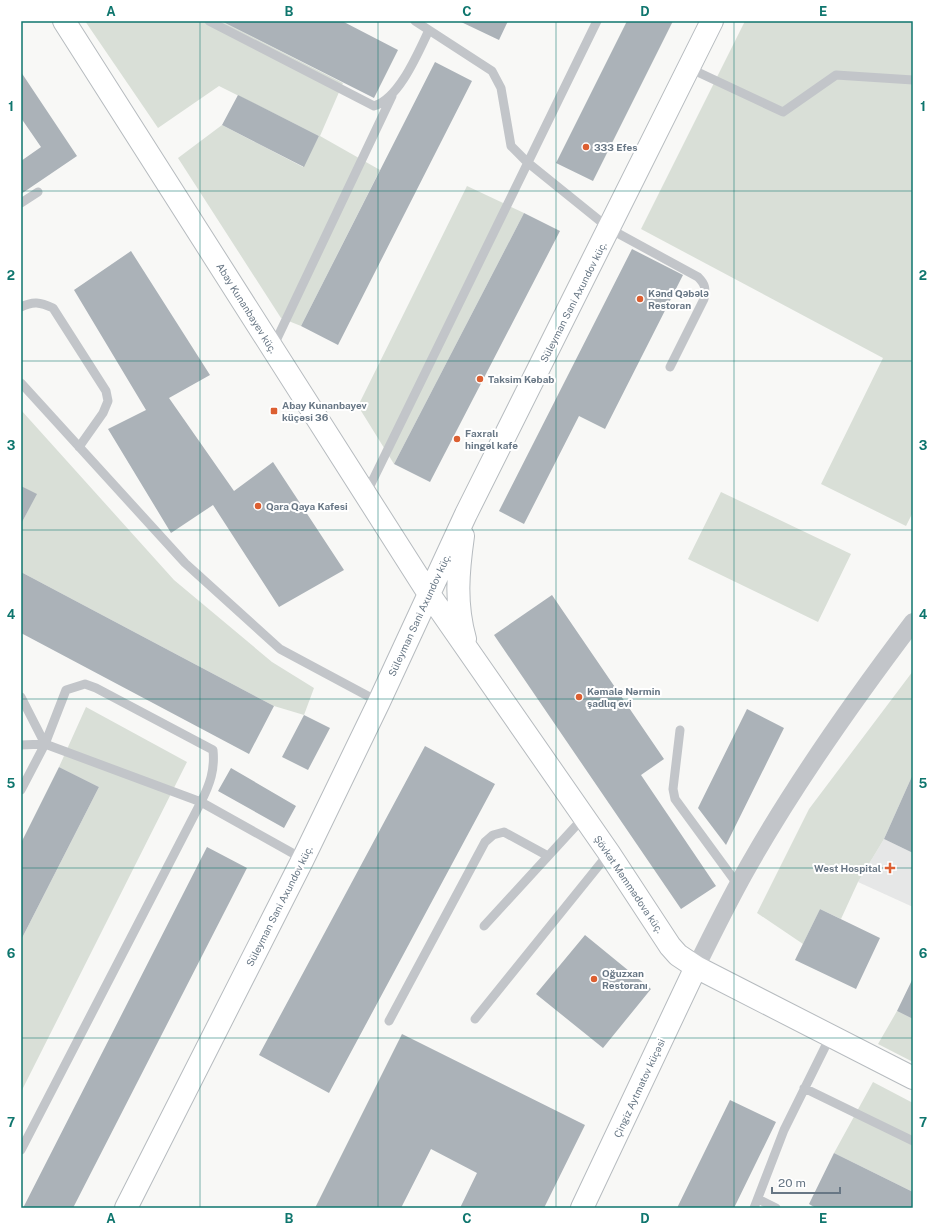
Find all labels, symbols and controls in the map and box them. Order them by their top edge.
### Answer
text: A [106,4,116,19]
text: B [285,4,294,19]
text: C [462,4,472,19]
text: D [640,4,650,19]
text: E [819,4,827,19]
text: 1 [8,99,14,114]
text: 1 [920,99,926,114]
place label: 333 Efes [594,141,637,153]
marker: 333 Efes [581,142,591,152]
street label: Süleyman Sani Axundov küç. [537,240,609,364]
street label: Abay Kunanbayev küç. [214,261,280,355]
text: 2 [7,268,15,283]
text: 2 [919,268,927,283]
place label: Kәnd Qәbәlә Restoran [648,287,709,311]
marker: Kәnd Qәbәlә Restoran [635,294,645,304]
place label: Taksim Kəbab [488,373,554,385]
marker: Taksim Kəbab [475,374,485,384]
place label: Abay Kunanbayev küçəsi 36 [282,399,368,423]
marker: Abay Kunanbayev küçəsi 36 [269,406,279,416]
place label: Faxralı hingəl kafe [465,427,518,451]
marker: Faxralı hingəl kafe [452,434,462,444]
text: 3 [7,438,16,453]
text: 3 [919,438,928,453]
place label: Qara Qaya Kafesi [266,500,348,512]
marker: Qara Qaya Kafesi [253,501,263,511]
street label: Süleyman Sani Axundov küç. [385,552,453,678]
text: 4 [7,607,16,622]
text: 4 [919,607,928,622]
place label: Kəmalə Nərmin şadlıq evi [587,685,660,709]
marker: Kəmalə Nərmin şadlıq evi [574,692,584,702]
text: 5 [7,776,16,791]
text: 5 [919,776,928,791]
street label: Şövkət Məmmədova küç. [592,833,666,935]
street label: Süleyman Sani Axundov küç. [243,844,315,968]
place label: West Hospital [814,862,881,874]
marker: West Hospital [884,862,896,874]
text: 6 [7,946,16,961]
text: 6 [919,946,928,961]
place label: Oğuzxan Restoranı [602,967,648,991]
marker: Oğuzxan Restoranı [589,974,599,984]
street label: Çingiz Aytmatov küçəsi [611,1037,667,1139]
text: 7 [7,1115,15,1130]
text: 7 [919,1115,927,1130]
scale bar [772,1169,840,1195]
text: 20 m [778,1176,806,1190]
text: A [106,1211,116,1226]
text: B [285,1211,294,1226]
text: C [462,1211,472,1226]
text: D [640,1211,650,1226]
text: E [819,1211,827,1226]

